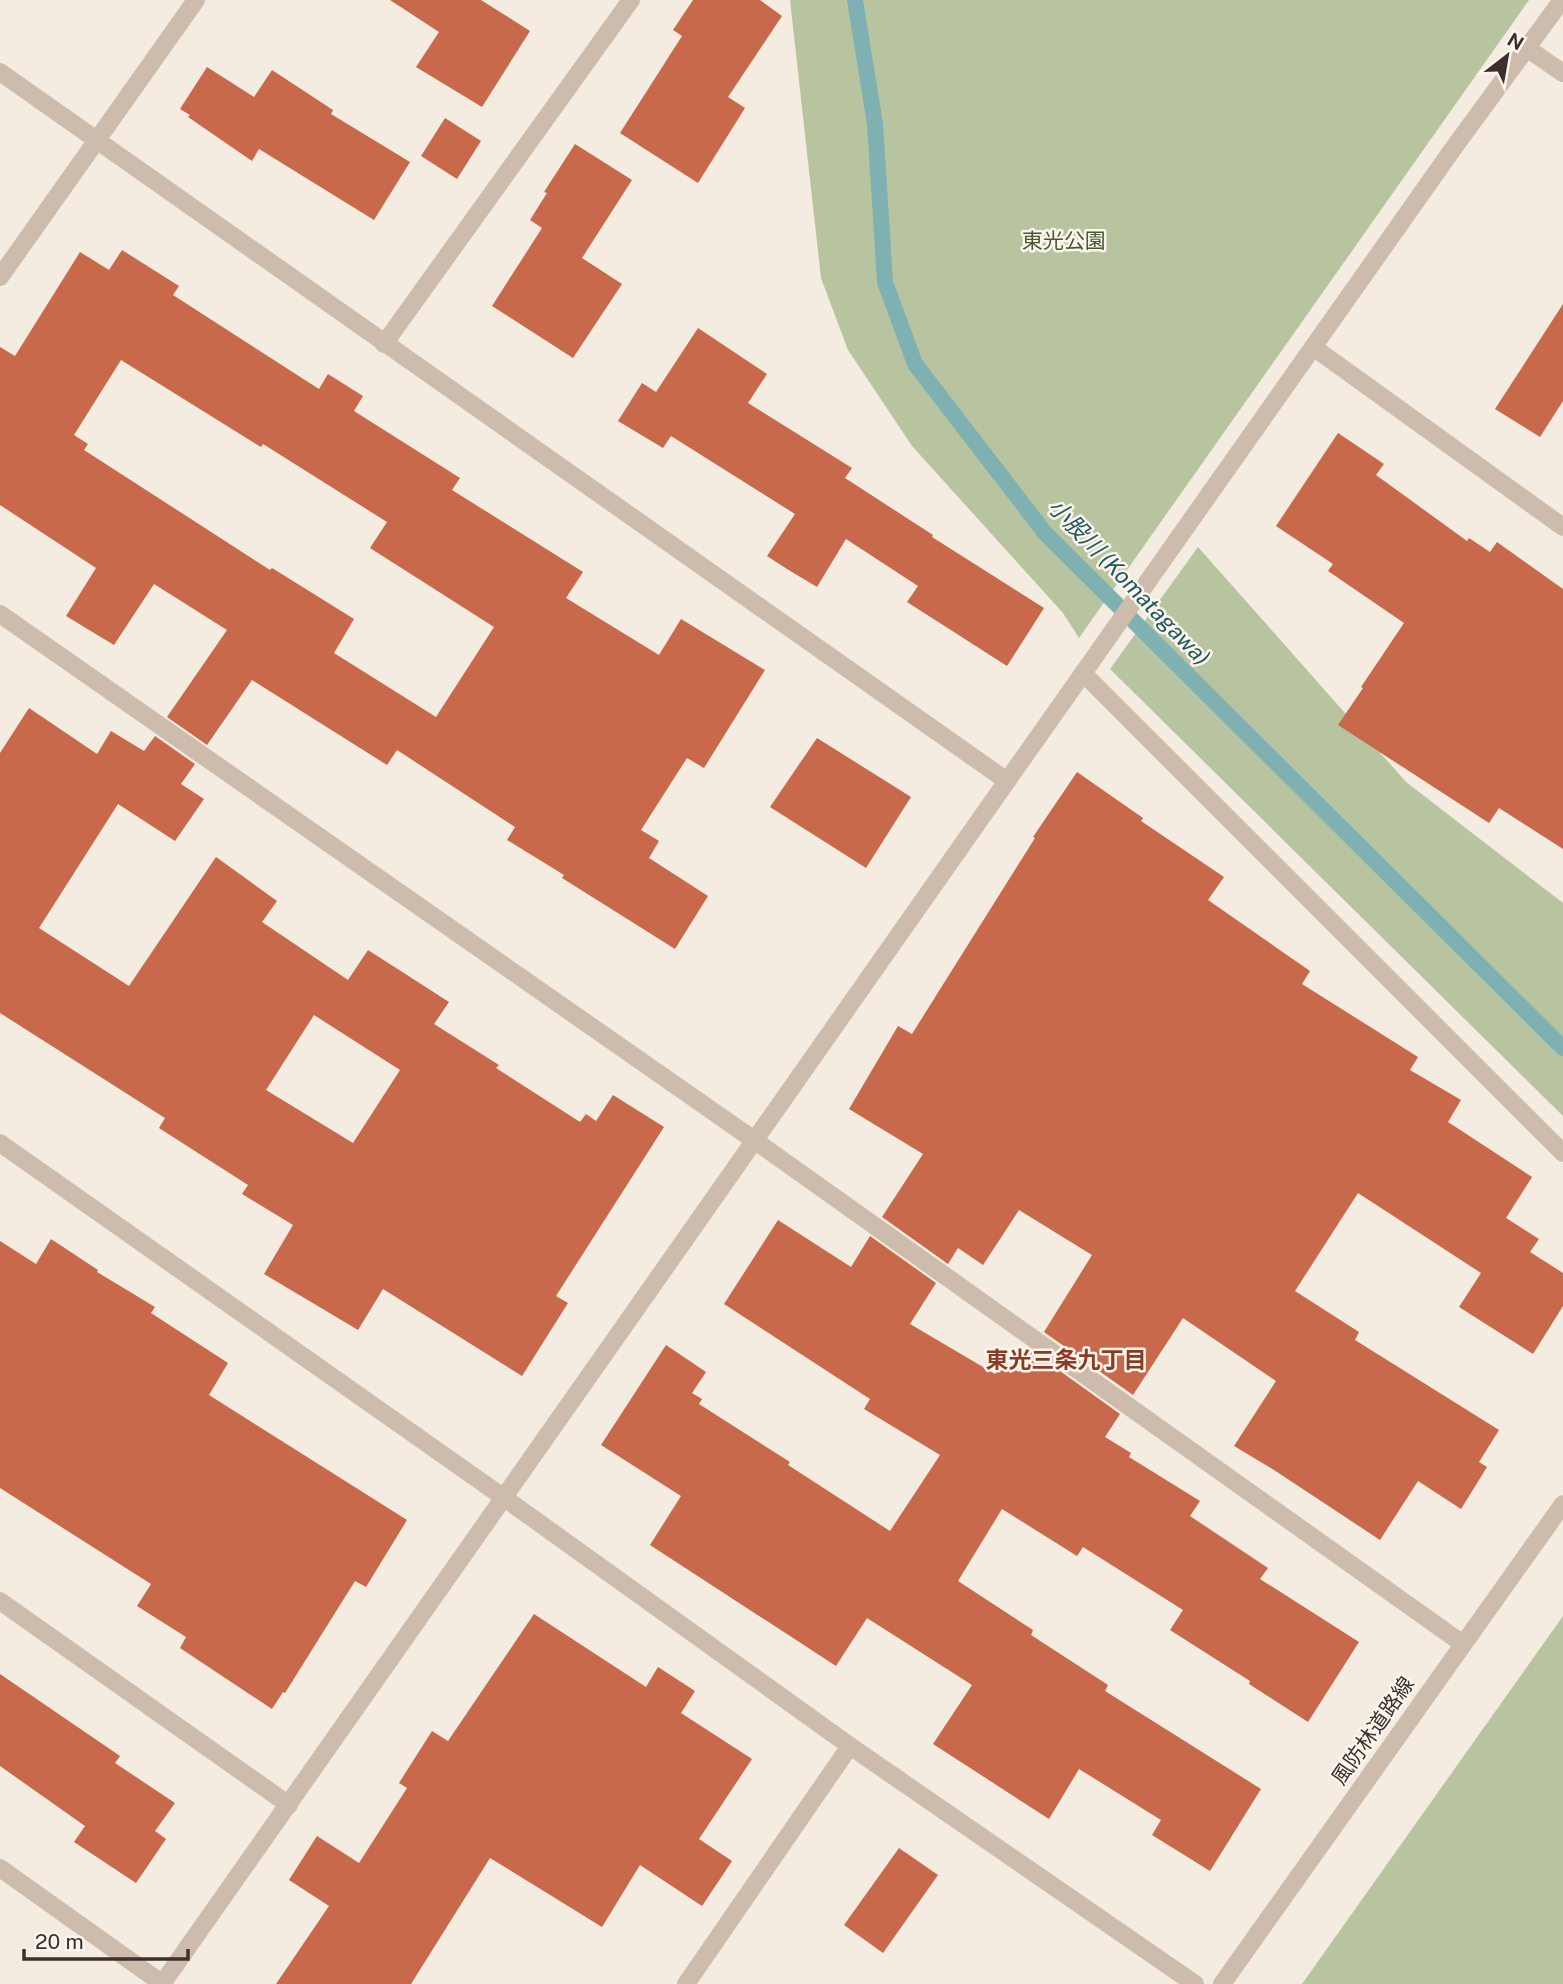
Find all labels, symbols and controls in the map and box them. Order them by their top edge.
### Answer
north arrow [1472,21,1542,91]
text: N [1504,28,1528,55]
park label: 東光公園 [1022,228,1106,253]
water label: 小股川 (Komatagawa) [1043,493,1216,671]
district label: 東光三条九丁目 [986,1346,1147,1373]
street label: 風防林道路線 [1326,1672,1419,1789]
scale bar [24,1918,189,1962]
text: 20 m [35,1929,84,1954]

